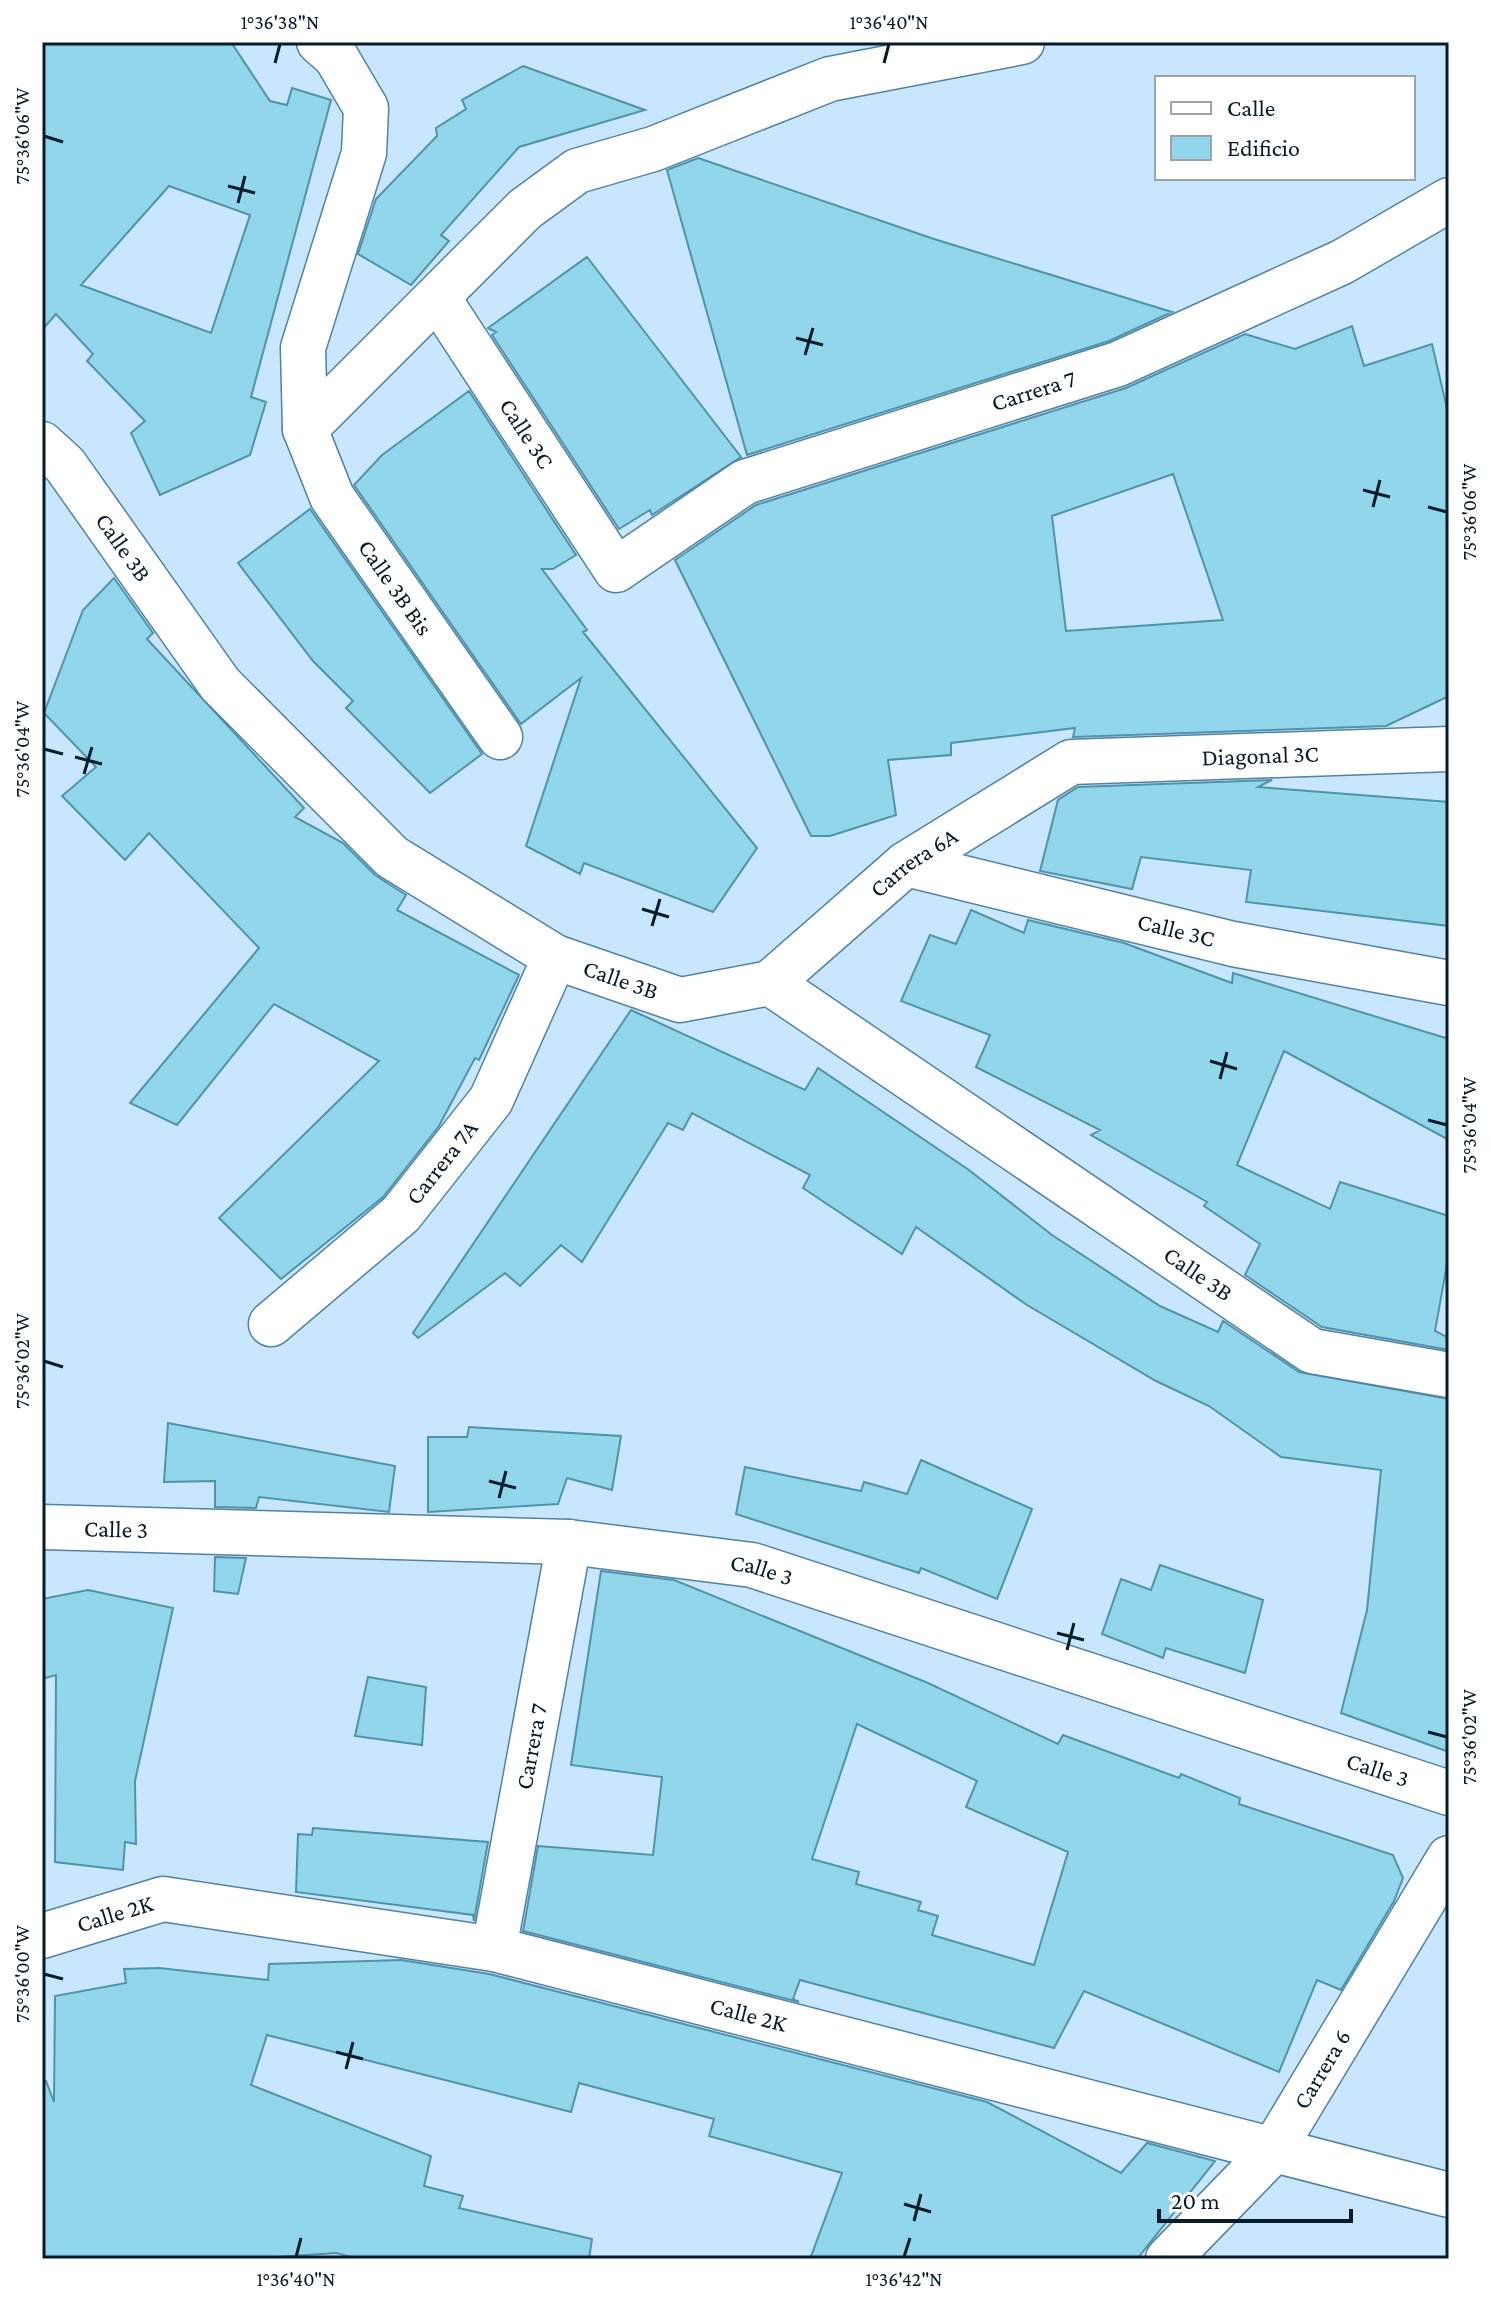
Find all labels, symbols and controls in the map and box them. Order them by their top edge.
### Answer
text: 1°36'38"N [241,11,319,33]
text: 1°36'40"N [850,11,928,33]
legend [1155,76,1415,180]
text: 75°36'06"W [11,87,33,184]
text: Calle [1227,94,1275,121]
text: Edificio [1227,134,1300,161]
street label: Carrera 7 [988,364,1079,416]
street label: Calle 3C [494,393,560,473]
text: 75°36'06"W [1458,463,1480,560]
street label: Calle 3B [90,508,157,586]
street label: Calle 3B Bis [353,534,439,640]
text: 75°36'04"W [11,700,33,797]
street label: Diagonal 3C [1201,739,1319,770]
street label: Carrera 6A [864,821,963,902]
street label: Calle 3C [1135,907,1217,952]
street label: Calle 3B [580,954,662,1004]
text: 75°36'04"W [1458,1076,1480,1173]
street label: Carrera 7A [400,1114,483,1210]
street label: Calle 3B [1159,1240,1238,1306]
text: 75°36'02"W [11,1313,33,1409]
street label: Calle 3 [84,1514,148,1543]
street label: Calle 3 [729,1548,797,1591]
text: 75°36'02"W [1458,1689,1480,1785]
street label: Carrera 7 [510,1701,552,1792]
street label: Calle 3 [1343,1746,1413,1792]
street label: Calle 2K [73,1889,156,1938]
text: 75°36'00"W [11,1925,33,2023]
street label: Calle 2K [707,1991,790,2037]
street label: Carrera 6 [1287,2024,1356,2114]
scale bar [1159,2173,1351,2223]
text: 20 m [1171,2187,1220,2214]
text: 1°36'40"N [257,2268,335,2290]
text: 1°36'42"N [866,2268,942,2290]

